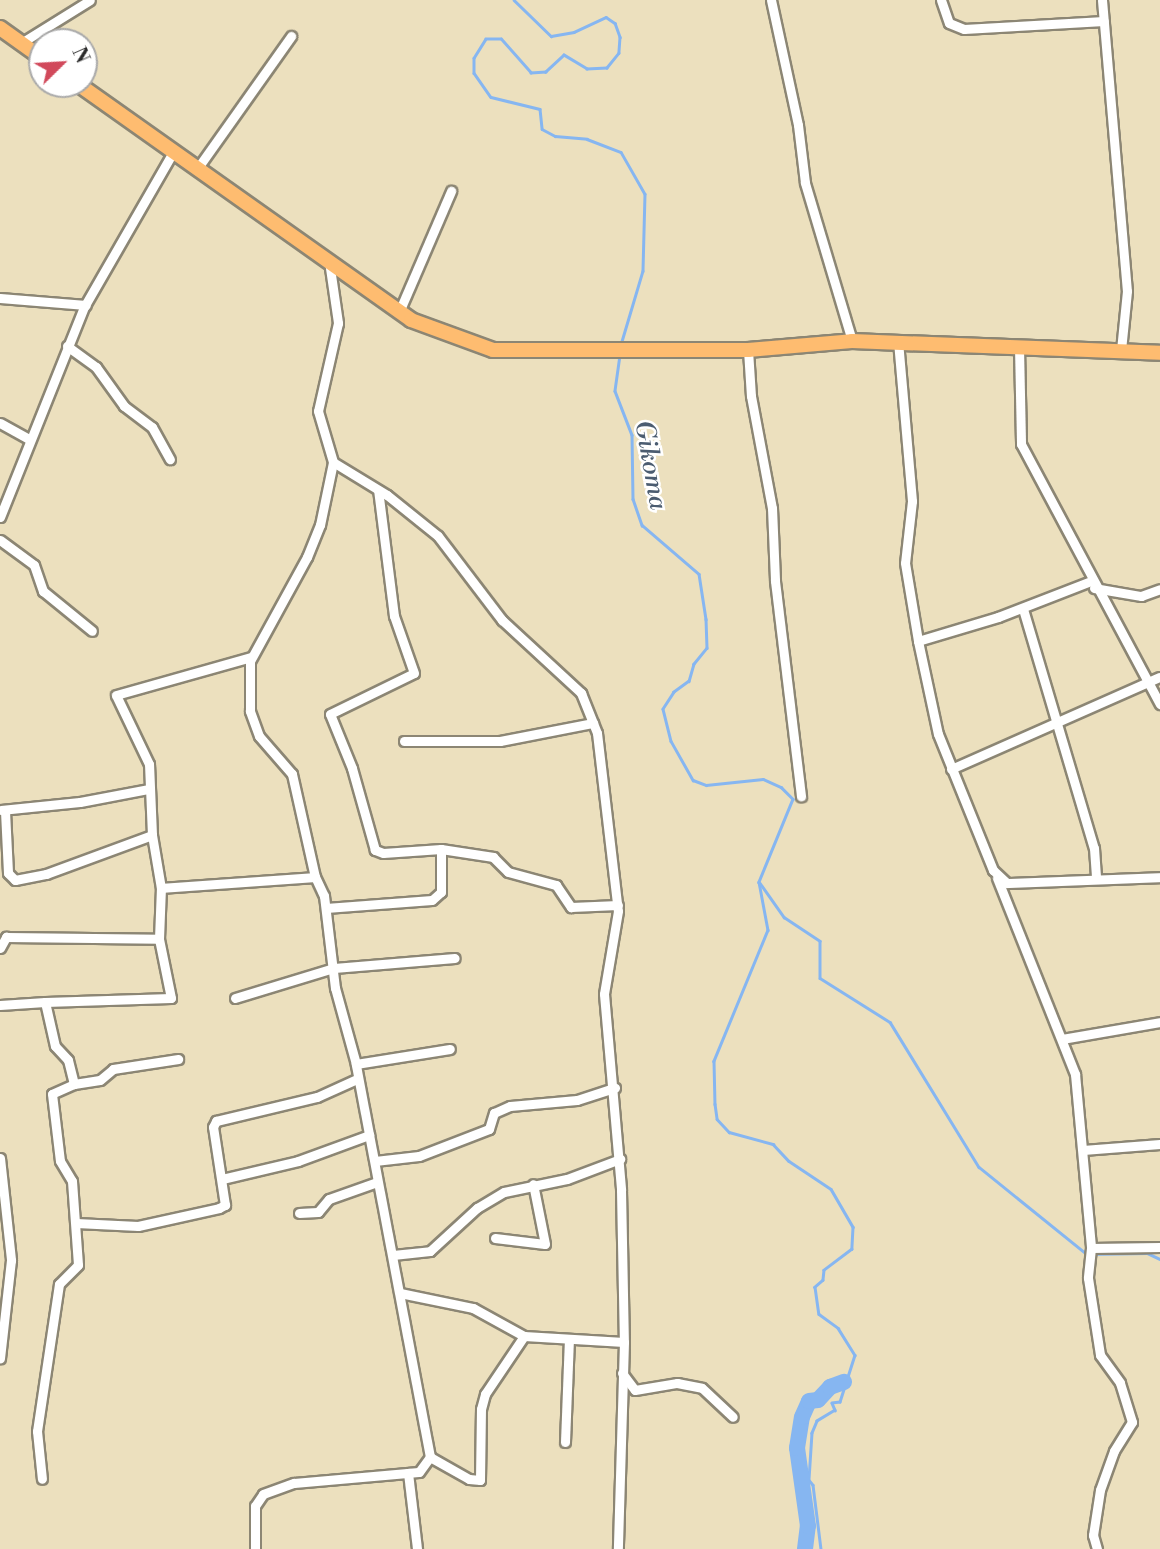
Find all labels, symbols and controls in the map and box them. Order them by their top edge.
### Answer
north arrow [28,28,98,98]
text: N [66,44,94,67]
water label: Gikoma [627,418,673,512]

